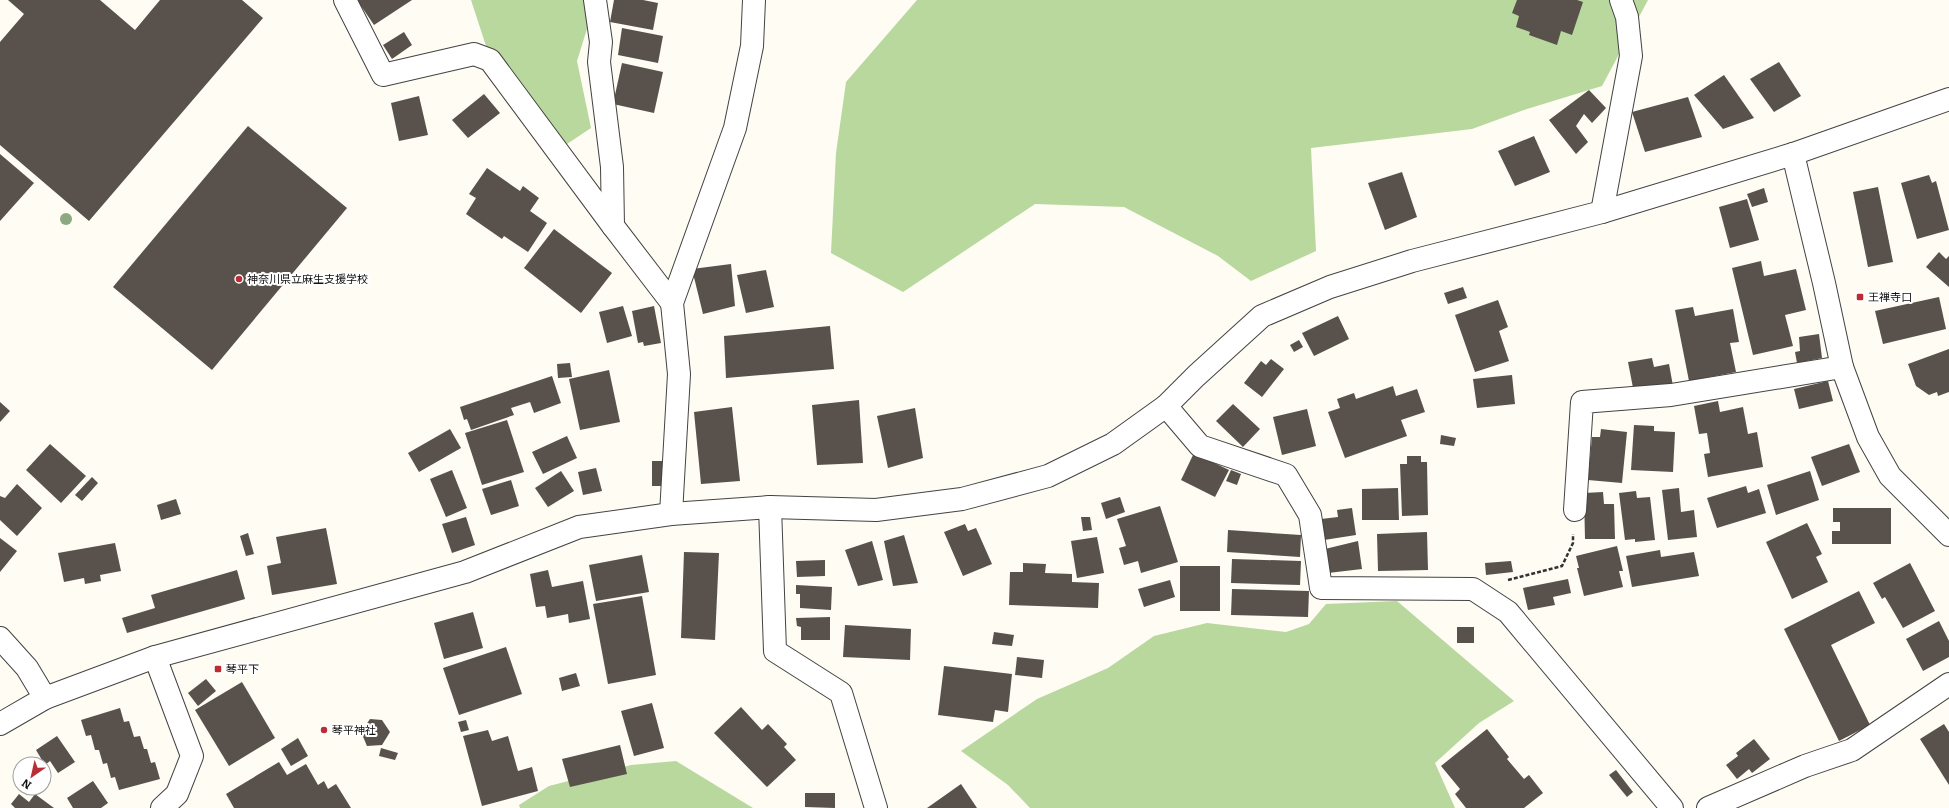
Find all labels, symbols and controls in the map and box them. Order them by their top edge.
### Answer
place label: 神奈川県立麻生支援学校 [247,273,368,286]
marker: 神奈川県立麻生支援学校 [234,274,244,284]
place label: 王禅寺口 [1868,291,1912,304]
marker: 王禅寺口 [1855,292,1865,302]
place label: 琴平下 [226,663,259,676]
marker: 琴平下 [213,664,223,674]
place label: 琴平神社 [332,724,376,737]
marker: 琴平神社 [319,725,329,735]
north arrow [12,756,52,796]
text: N [19,776,34,792]

